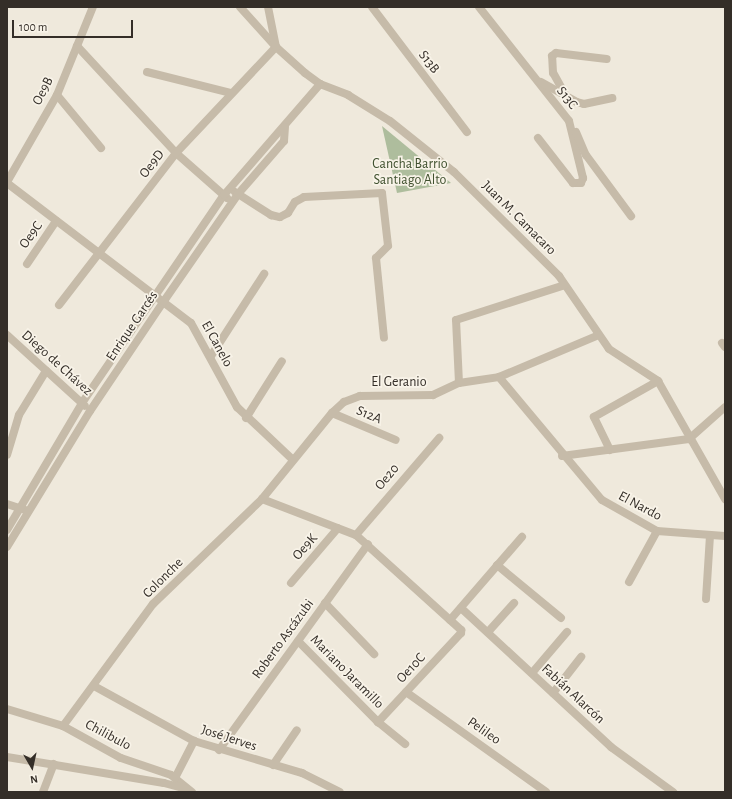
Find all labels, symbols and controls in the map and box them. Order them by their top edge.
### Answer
scale bar [14,12,135,38]
text: 100 m [19,21,47,33]
street label: S13B [415,47,443,77]
street label: Oe9B [29,74,57,108]
street label: S13C [553,83,581,113]
street label: Oe9D [136,147,168,181]
park label: Cancha Barrio Santiago Alto [372,156,448,188]
street label: Juan M. Camacaro [478,177,560,259]
street label: Oe9C [16,218,46,252]
street label: Enrique Garcés [102,288,162,364]
street label: El Canelo [198,318,236,370]
street label: Diego de Chávez [18,327,96,399]
street label: El Geranio [371,374,427,390]
street label: S12A [354,402,384,428]
street label: Oe20 [371,460,403,494]
street label: El Nardo [615,488,665,524]
street label: Oe9K [289,530,321,564]
street label: Colonche [139,554,187,602]
street label: Roberto Ascázubi [249,596,317,682]
street label: Mariano Jaramillo [307,632,387,712]
street label: Oe10C [393,650,429,686]
street label: Fabián Alarcón [538,660,608,728]
street label: Pelileo [464,714,504,748]
street label: Chilibulo [82,716,134,754]
street label: José Jerves [199,721,259,755]
north arrow [12,747,52,787]
text: N [29,773,39,785]

